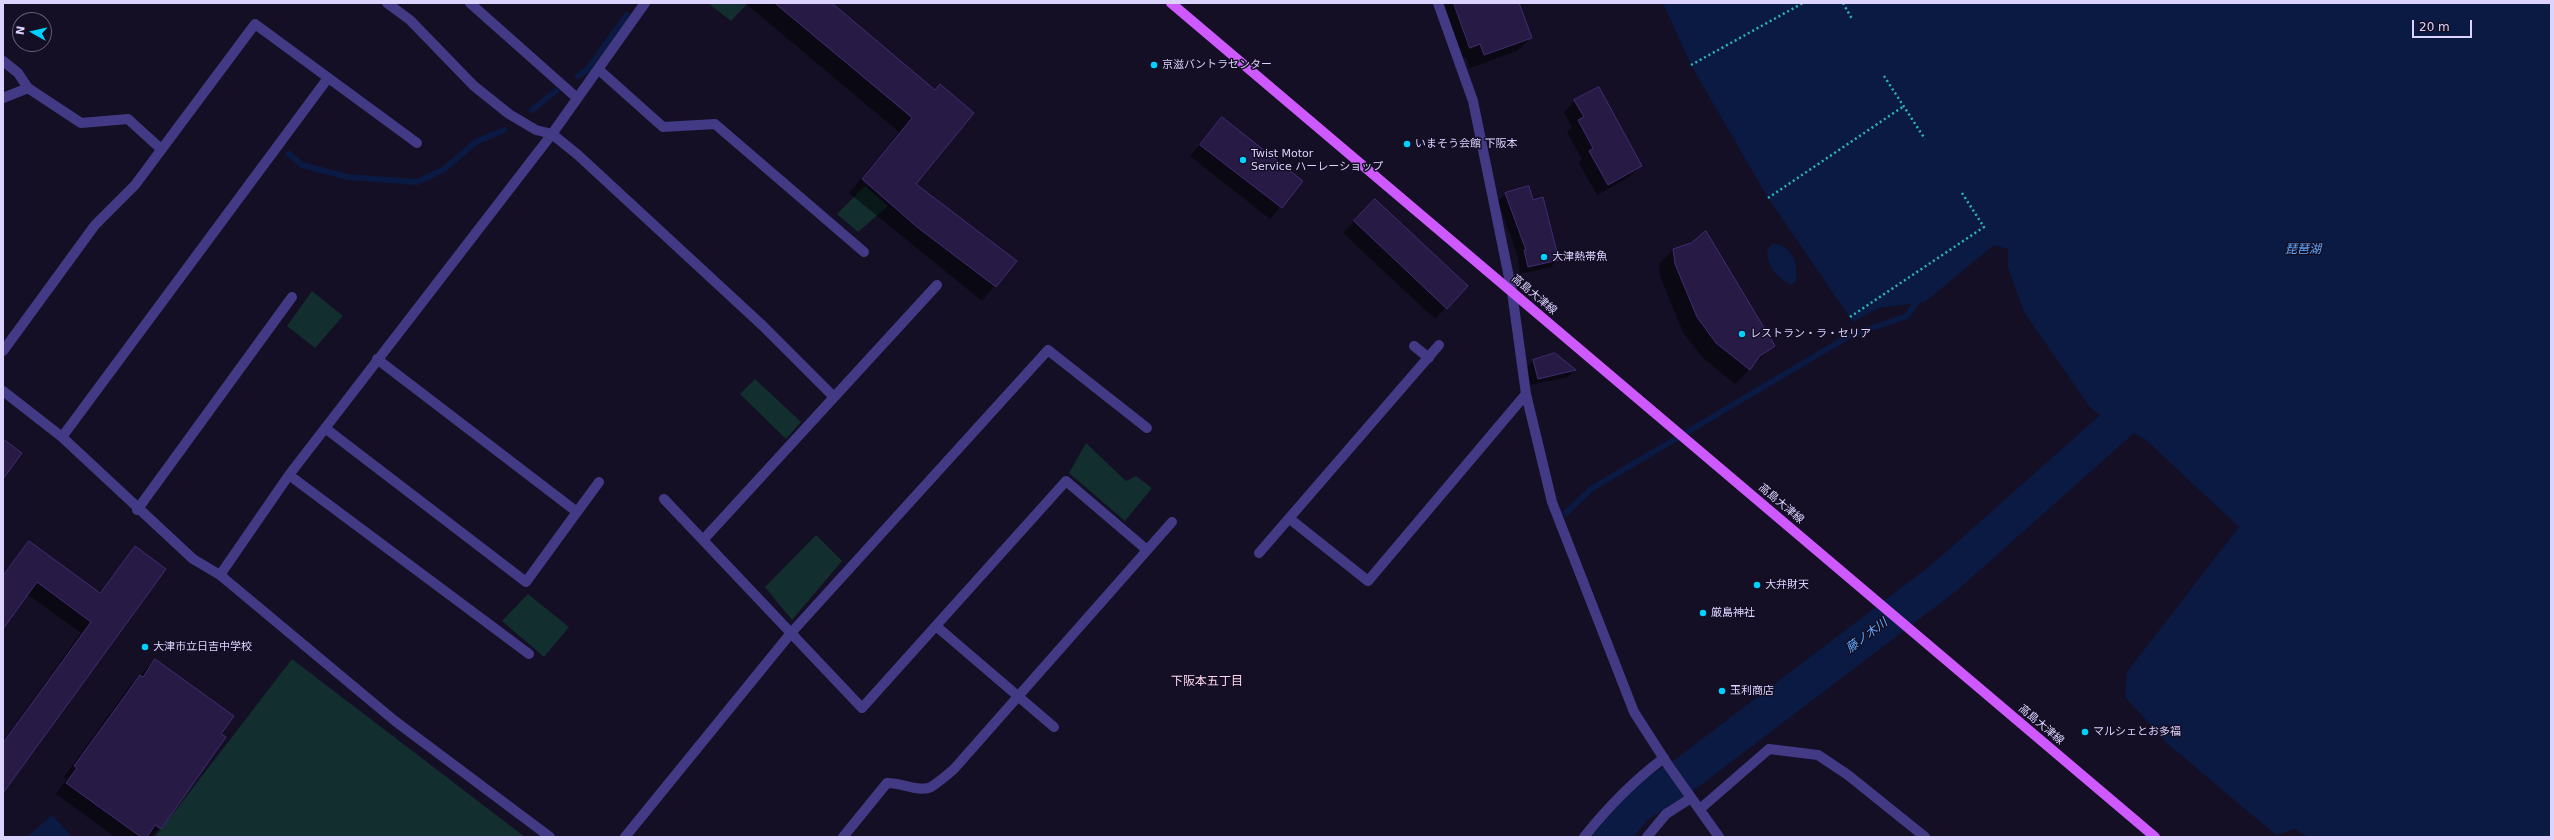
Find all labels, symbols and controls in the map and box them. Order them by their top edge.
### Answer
north arrow [12,12,52,52]
scale bar [2414,12,2474,38]
text: 20 m [2419,20,2450,34]
text: N [14,25,28,36]
place label: 京滋バントラセンター [1162,58,1272,72]
marker: 京滋バントラセンター [1149,60,1159,70]
place label: いまそう会館 下阪本 [1415,137,1517,151]
marker: いまそう会館 下阪本 [1402,139,1412,149]
place label: Twist Motor Service ハーレーショップ [1251,147,1383,173]
marker: Twist Motor Service ハーレーショップ [1238,155,1248,165]
water label: 琵琶湖 [2285,243,2321,257]
place label: 大津熱帯魚 [1552,250,1607,264]
marker: 大津熱帯魚 [1539,252,1549,262]
street label: 高島大津線 [1509,272,1559,318]
place label: レストラン・ラ・セリア [1750,327,1871,341]
marker: レストラン・ラ・セリア [1737,329,1747,339]
street label: 高島大津線 [1756,481,1806,527]
place label: 大弁財天 [1765,578,1809,592]
marker: 大弁財天 [1752,580,1762,590]
place label: 厳島神社 [1711,606,1755,620]
marker: 厳島神社 [1698,608,1708,618]
water label: 藤ノ木川 [1843,616,1891,656]
place label: 大津市立日吉中学校 [153,640,252,654]
marker: 大津市立日吉中学校 [140,642,150,652]
district label: 下阪本五丁目 [1171,675,1243,689]
place label: 玉利商店 [1730,684,1774,698]
marker: 玉利商店 [1717,686,1727,696]
street label: 高島大津線 [2016,702,2066,748]
place label: マルシェとお多福 [2093,725,2181,739]
marker: マルシェとお多福 [2080,727,2090,737]

